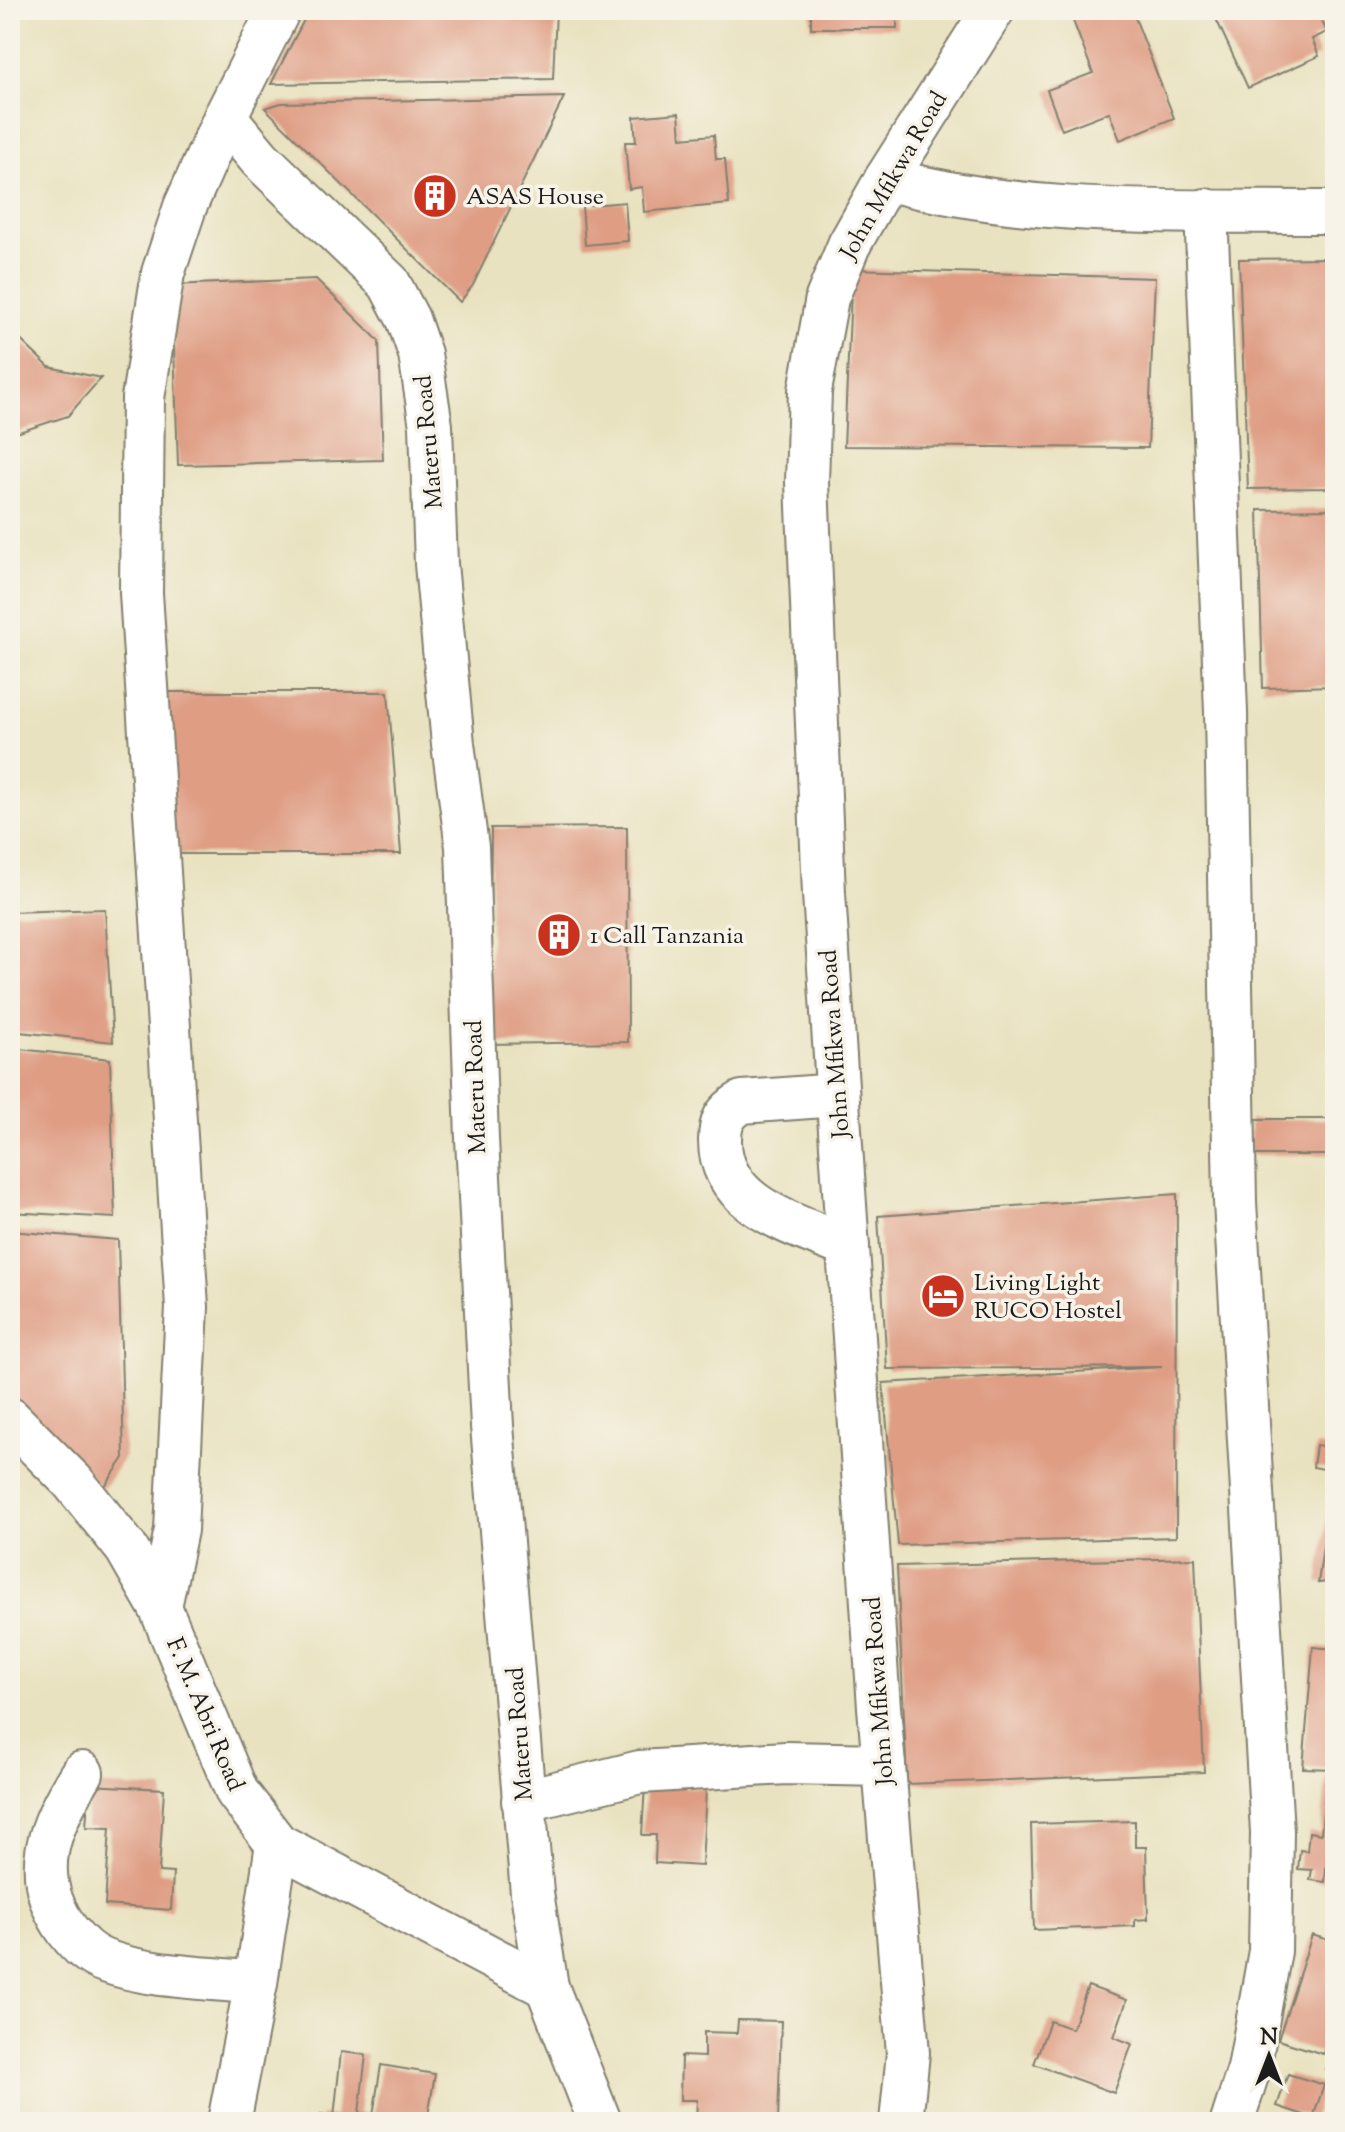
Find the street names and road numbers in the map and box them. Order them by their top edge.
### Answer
street label: John Mfikwa Road [832,85,957,268]
street label: Materu Road [407,373,453,510]
street label: John Mfikwa Road [812,948,860,1141]
street label: Materu Road [458,1019,496,1155]
street label: John Mfikwa Road [856,1595,904,1788]
street label: F. M. Abri Road [156,1633,252,1797]
street label: Materu Road [499,1665,543,1802]

